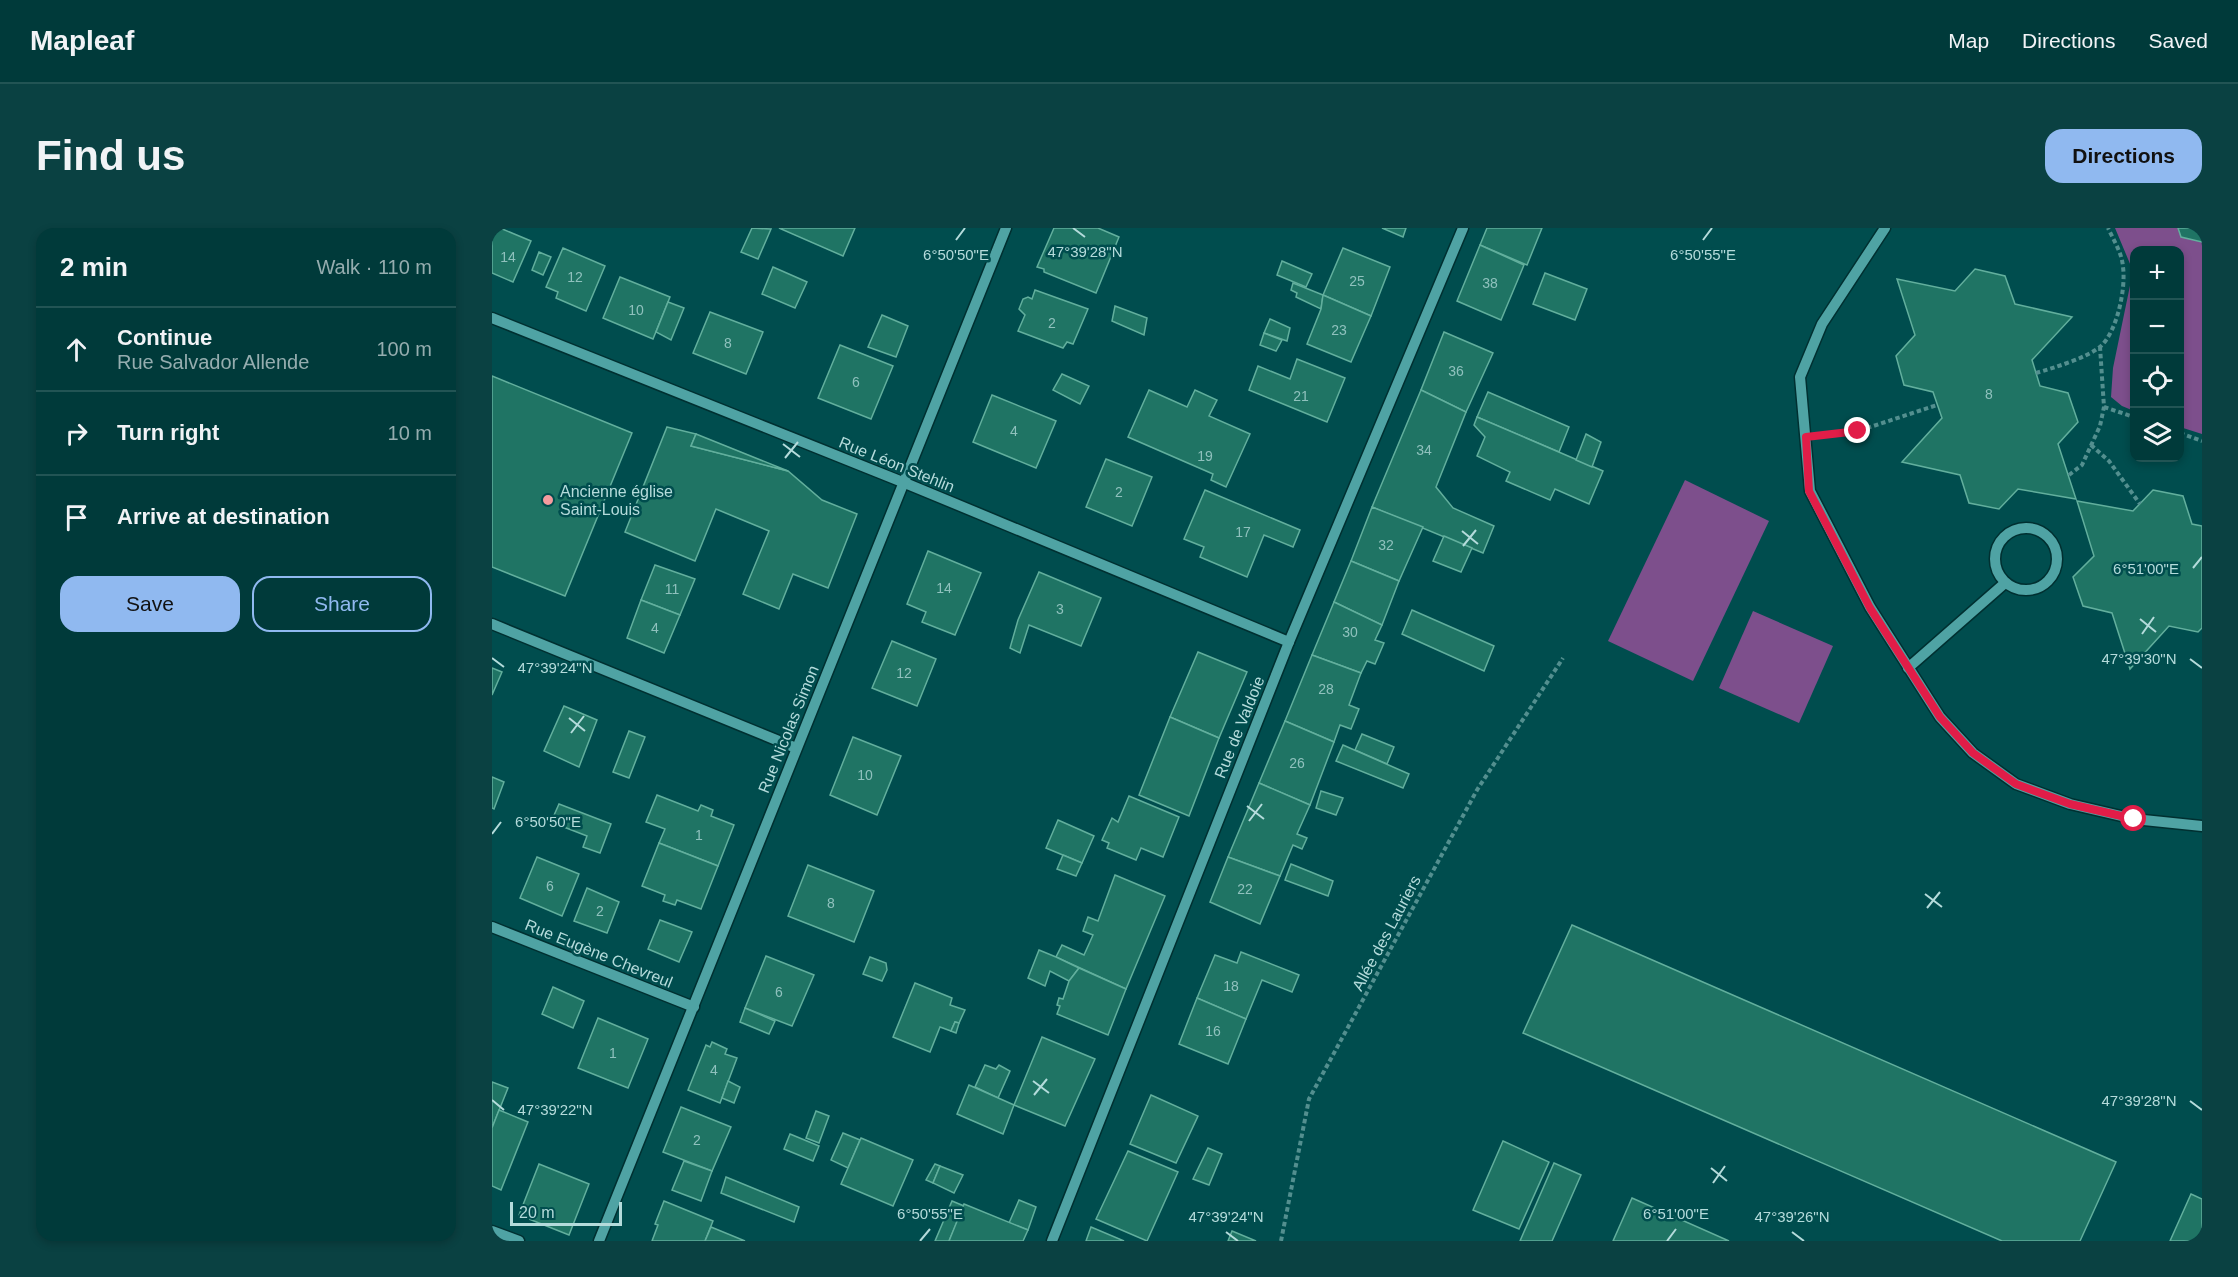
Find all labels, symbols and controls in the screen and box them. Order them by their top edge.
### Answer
text: Mapleaf [30,25,134,56]
text: Map [1948,29,1989,52]
text: Directions [2022,29,2115,52]
text: Saved [2148,29,2208,52]
button: Directions [2045,129,2202,183]
text: Find us [36,132,185,179]
text: 47°39'28"N [1047,243,1123,260]
text: 6°50'50"E [923,246,989,263]
text: 6°50'55"E [1670,246,1736,263]
map controls [2130,246,2184,462]
button: + [2130,246,2184,300]
house number: 14 [500,249,516,265]
text: 2 min [60,252,128,282]
text: Walk · 110 m [316,256,432,278]
house number: 12 [567,269,583,285]
house number: 25 [1349,273,1365,289]
house number: 38 [1482,275,1498,291]
button: − [2130,300,2184,354]
house number: 10 [628,302,644,318]
house number: 2 [1048,315,1056,331]
house number: 23 [1331,322,1347,338]
text: Continue [117,325,212,350]
icon: ahead [60,333,93,366]
house number: 8 [724,335,732,351]
text: 100 m [376,338,432,360]
text: Rue Salvador Allende [117,351,309,373]
button: locate [2130,354,2184,408]
house number: 36 [1448,363,1464,379]
house number: 6 [852,374,860,390]
house number: 8 [1985,386,1993,402]
house number: 21 [1293,388,1309,404]
button: layers [2130,408,2184,462]
icon: right [60,417,93,450]
route end [1844,417,1870,443]
text: Turn right [117,420,219,445]
text: 10 m [388,422,432,444]
house number: 4 [1010,423,1018,439]
street label: Rue Léon Stehlin [837,434,957,495]
house number: 34 [1416,442,1432,458]
house number: 19 [1197,448,1213,464]
place label: Ancienne église Saint-Louis [560,483,673,518]
house number: 2 [1115,484,1123,500]
marker: Ancienne église Saint-Louis [541,493,555,507]
icon: arrive [60,501,93,534]
text: Arrive at destination [117,504,330,529]
house number: 17 [1235,524,1251,540]
house number: 32 [1378,537,1394,553]
text: 6°51'00"E [2113,560,2179,577]
button: Save [60,576,240,632]
button: Share [252,576,432,632]
house number: 14 [936,580,952,596]
house number: 11 [665,581,679,597]
house number: 3 [1056,601,1064,617]
house number: 4 [651,620,659,636]
house number: 30 [1342,624,1358,640]
text: 47°39'30"N [2101,650,2177,667]
text: 47°39'24"N [517,659,593,676]
street label: Rue Nicolas Simon [755,663,822,795]
house number: 12 [896,665,912,681]
street label: Rue de Valdoie [1211,674,1268,781]
house number: 28 [1318,681,1334,697]
house number: 26 [1289,755,1305,771]
house number: 10 [857,767,873,783]
route start [2120,805,2146,831]
text: 6°50'50"E [515,813,581,830]
house number: 1 [695,827,703,843]
street label: Allée des Lauriers [1349,873,1424,994]
house number: 6 [546,878,554,894]
house number: 22 [1237,881,1253,897]
house number: 8 [827,895,835,911]
house number: 2 [596,903,604,919]
street label: Rue Eugène Chevreul [523,916,675,991]
house number: 18 [1223,978,1239,994]
house number: 6 [775,984,783,1000]
house number: 16 [1205,1023,1221,1039]
house number: 1 [609,1045,617,1061]
house number: 4 [710,1062,718,1078]
text: 47°39'28"N [2101,1092,2177,1109]
text: 47°39'22"N [517,1101,593,1118]
house number: 2 [693,1132,701,1148]
scale bar [510,1199,622,1226]
text: 20 m [519,1204,555,1221]
text: 6°50'55"E [897,1205,963,1222]
text: 6°51'00"E [1643,1205,1709,1222]
text: 47°39'24"N [1188,1208,1264,1225]
text: 47°39'26"N [1754,1208,1830,1225]

